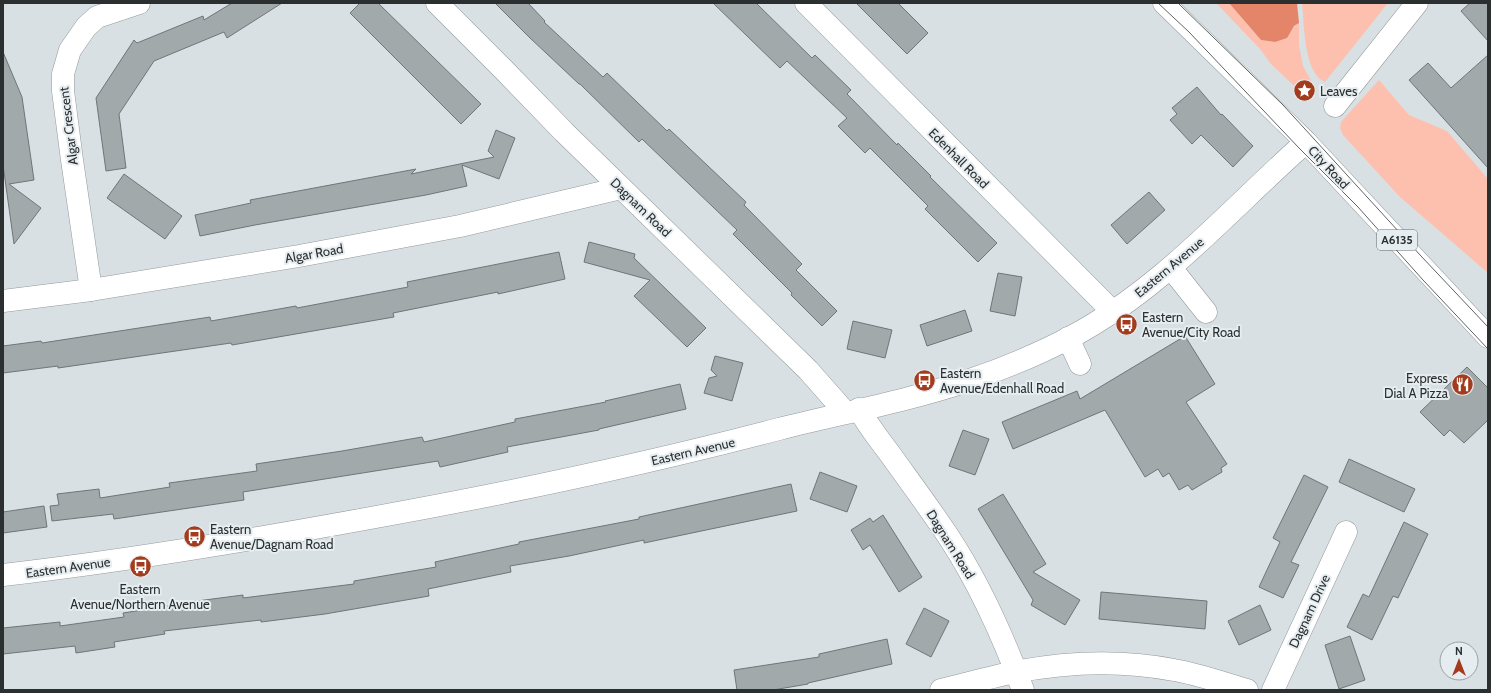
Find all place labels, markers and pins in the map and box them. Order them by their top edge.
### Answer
place icon: Leaves [1291,78,1317,104]
place label: Leaves [1320,83,1358,99]
place label: Eastern Avenue/City Road [1142,309,1241,340]
bus stop icon: Eastern Avenue/City Road [1113,311,1139,337]
place label: Eastern Avenue/Edenhall Road [940,365,1064,396]
bus stop icon: Eastern Avenue/Edenhall Road [911,367,937,393]
place label: Express Dial A Pizza [1384,370,1449,401]
restaurant icon: Express Dial A Pizza [1450,372,1476,398]
place label: Eastern Avenue/Dagnam Road [210,521,334,552]
bus stop icon: Eastern Avenue/Dagnam Road [182,523,208,549]
bus stop icon: Eastern Avenue/Northern Avenue [127,554,153,580]
place label: Eastern Avenue/Northern Avenue [70,581,210,612]

